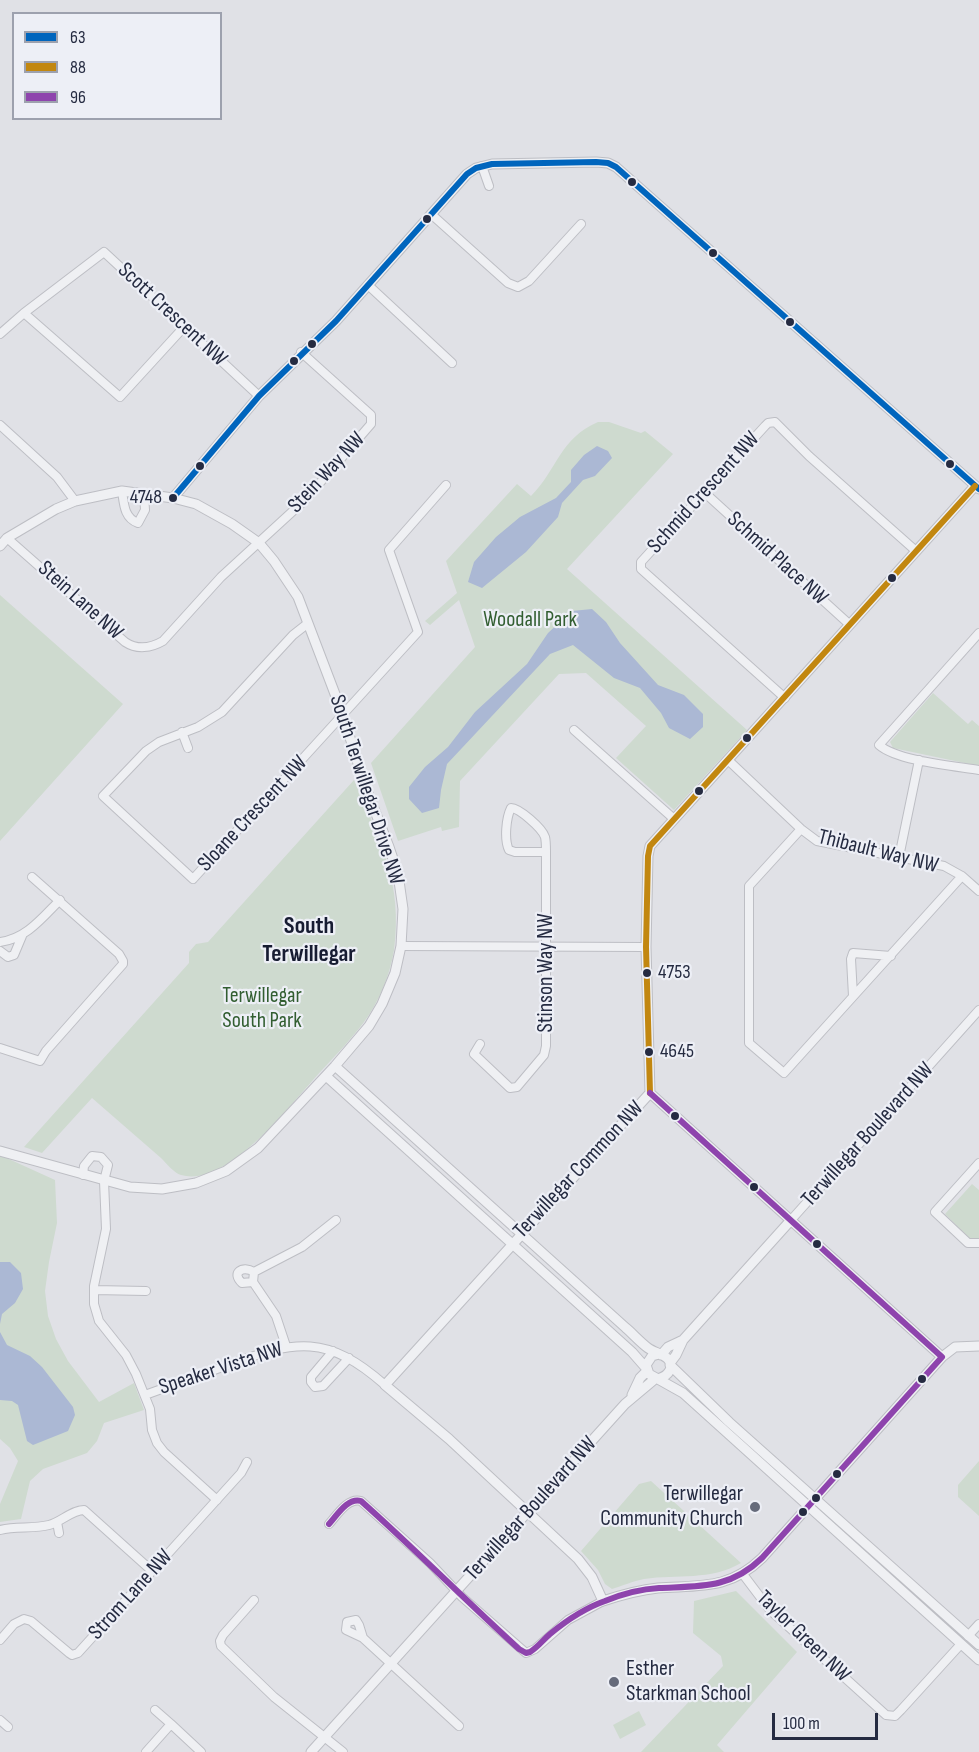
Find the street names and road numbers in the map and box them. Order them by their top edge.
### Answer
street label: Scott Crescent NW [112,257,232,373]
street label: Stein Way NW [283,427,371,519]
street label: Schmid Crescent NW [642,427,766,559]
street label: Schmid Place NW [721,507,833,611]
street label: Stein Lane NW [32,556,128,646]
street label: South Terwillegar Drive NW [323,692,409,888]
street label: Sloane Crescent NW [193,751,313,877]
street label: Thibault Way NW [815,824,941,880]
street label: Stinson Way NW [533,913,559,1033]
street label: Terwillegar Boulevard NW [796,1057,940,1213]
street label: Terwillegar Common NW [508,1096,650,1244]
street label: Speaker Vista NW [156,1337,286,1401]
street label: Terwillegar Boulevard NW [459,1431,603,1587]
street label: Strom Lane NW [83,1544,179,1646]
street label: Taylor Green NW [751,1586,855,1688]

